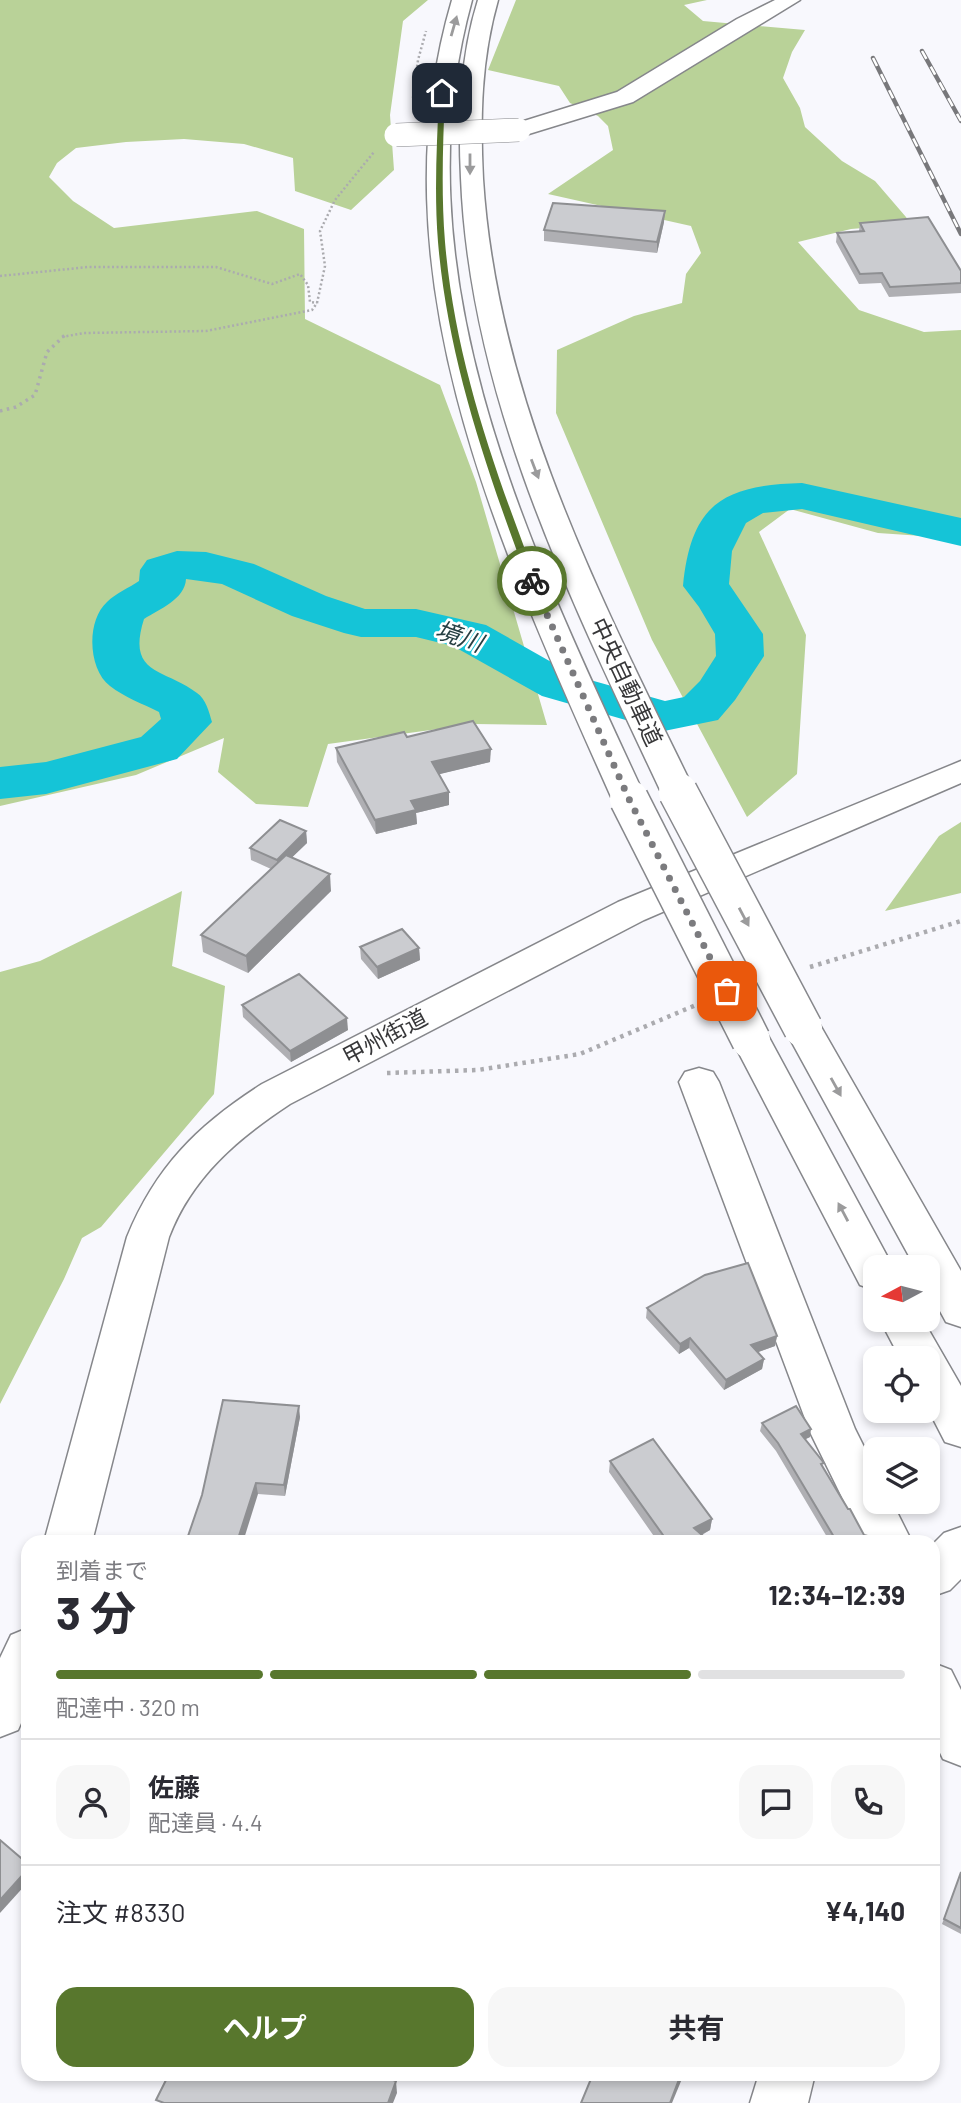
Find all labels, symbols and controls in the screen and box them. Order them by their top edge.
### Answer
one-way arrow [450,16,460,37]
pin [412,63,472,123]
icon: home [423,74,461,112]
one-way arrow [464,154,476,176]
one-way arrow [529,459,540,480]
courier [497,546,567,616]
icon: bike [513,562,551,600]
street label: 中央自動車道 [585,613,669,750]
water label: 境川 [432,614,490,658]
one-way arrow [738,907,750,927]
pin [697,961,757,1021]
icon: bag [708,972,746,1010]
street label: 甲州街道 [337,1002,432,1070]
one-way arrow [830,1078,842,1097]
one-way arrow [837,1203,849,1222]
north arrow [863,1255,940,1332]
map controls [863,1255,940,1514]
button: locate [863,1346,940,1423]
button: layers [863,1437,940,1514]
text: 到着まで [56,1556,148,1584]
text: 12:34–12:39 [769,1579,905,1610]
text: 3 分 [56,1584,136,1639]
text: 配達中 · 320 m [56,1693,200,1721]
button: person [56,1765,130,1839]
button: chat [739,1765,813,1839]
button: phone [831,1765,905,1839]
text: 佐藤 [148,1771,200,1802]
text: 配達員 · 4.4 [148,1808,263,1836]
text: ¥4,140 [825,1895,905,1926]
text: 注文 #8330 [56,1896,185,1927]
button: ヘルプ [56,1987,474,2067]
button: 共有 [488,1987,905,2067]

